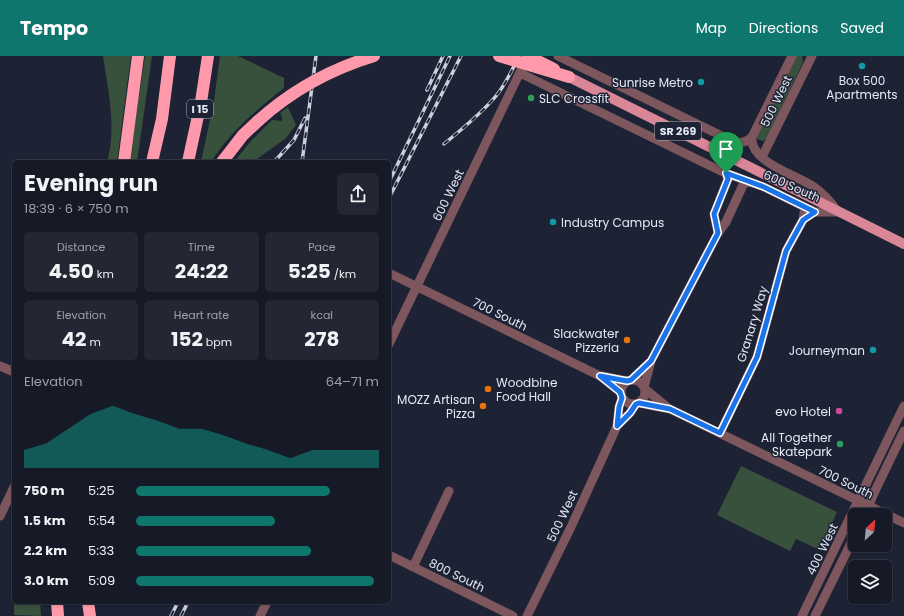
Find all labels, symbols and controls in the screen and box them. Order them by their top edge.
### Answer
text: Tempo [20,15,88,42]
text: Map [696,18,727,38]
text: Directions [749,18,818,38]
text: Saved [840,18,884,38]
marker: Box 500 Apartments [857,61,867,71]
street label: 500 West [756,72,796,130]
place label: Box 500 Apartments [826,72,898,103]
place label: Sunrise Metro [612,74,693,91]
marker: Sunrise Metro [696,77,706,87]
place label: SLC Crossfit [539,90,609,107]
marker: SLC Crossfit [526,93,536,103]
road number: I 15 [187,100,213,118]
road number: SR 269 [655,122,701,140]
pin [709,132,743,173]
icon: arrive [715,138,737,160]
street label: 600 West [428,166,468,224]
street label: 600 South [761,166,823,206]
text: Evening run [24,168,158,199]
button: share [337,173,379,215]
text: 18:39 · 6 × 750 m [24,199,129,218]
place label: Industry Campus [561,214,664,231]
marker: Industry Campus [548,217,558,227]
text: Distance [57,239,105,255]
text: Time [188,239,215,255]
text: Pace [308,239,335,255]
text: 4.50 [49,257,94,285]
text: 24:22 [175,257,228,285]
text: 5:25 [288,257,331,285]
text: km [94,266,114,282]
text: /km [331,266,356,282]
street label: Granary Way [732,284,772,364]
street label: 700 South [470,293,530,335]
text: Elevation [56,307,106,323]
text: Heart rate [174,307,229,323]
text: kcal [311,307,333,323]
text: 42 [62,325,87,353]
text: 152 [171,325,203,353]
text: 278 [304,325,339,353]
place label: Slackwater Pizzeria [553,325,620,356]
text: m [87,334,101,350]
text: bpm [203,334,232,350]
marker: Slackwater Pizzeria [622,335,632,345]
place label: Journeyman [789,342,865,359]
marker: Journeyman [868,345,878,355]
text: Elevation [24,372,83,391]
text: 64–71 m [326,372,379,391]
place label: Woodbine Food Hall [496,374,557,405]
marker: Woodbine Food Hall [483,384,493,394]
place label: MOZZ Artisan Pizza [397,391,475,422]
marker: MOZZ Artisan Pizza [478,401,488,411]
place label: evo Hotel [775,403,831,420]
marker: evo Hotel [834,406,844,416]
place label: All Together Skatepark [761,429,833,460]
marker: All Together Skatepark [835,439,845,449]
street label: 700 South [816,461,876,503]
text: 750 m [24,481,64,500]
text: 5:25 [88,481,115,500]
street label: 500 West [543,487,581,545]
north arrow [848,508,892,552]
map controls [848,508,892,604]
text: 1.5 km [24,511,66,530]
text: 5:54 [88,511,115,530]
street label: 400 West [802,520,842,578]
text: 2.2 km [24,541,67,560]
text: 5:33 [88,541,114,560]
street label: 800 South [426,554,488,596]
button: layers [848,560,892,604]
text: 3.0 km [24,571,69,590]
text: 5:09 [88,571,115,590]

